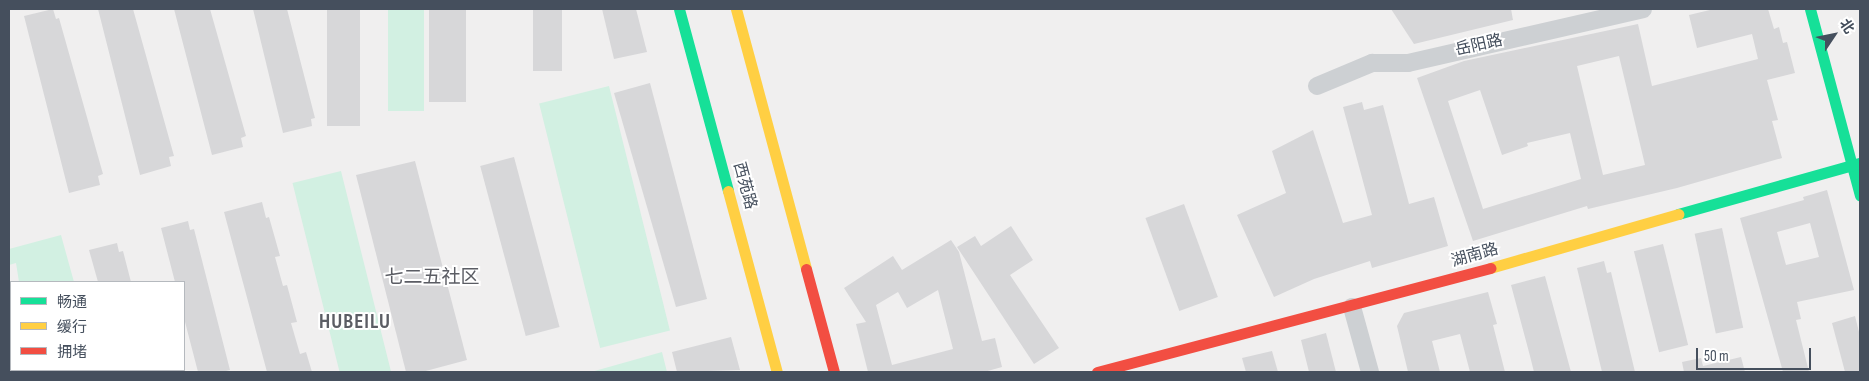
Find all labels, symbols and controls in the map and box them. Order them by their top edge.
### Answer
north arrow [1809,10,1859,60]
text: 北 [1836,16,1858,37]
street label: 岳阳路 [1453,31,1505,61]
street label: 西苑路 [729,160,759,212]
street label: 湖南路 [1449,240,1501,272]
district label: 七二五社区 [385,267,479,289]
legend [10,281,185,371]
text: 畅通 [57,293,87,312]
district label: HUBEILU [318,309,392,335]
text: 缓行 [57,318,87,337]
scale bar [1699,338,1814,370]
text: 拥堵 [57,343,87,362]
text: 50 m [1704,347,1729,366]

